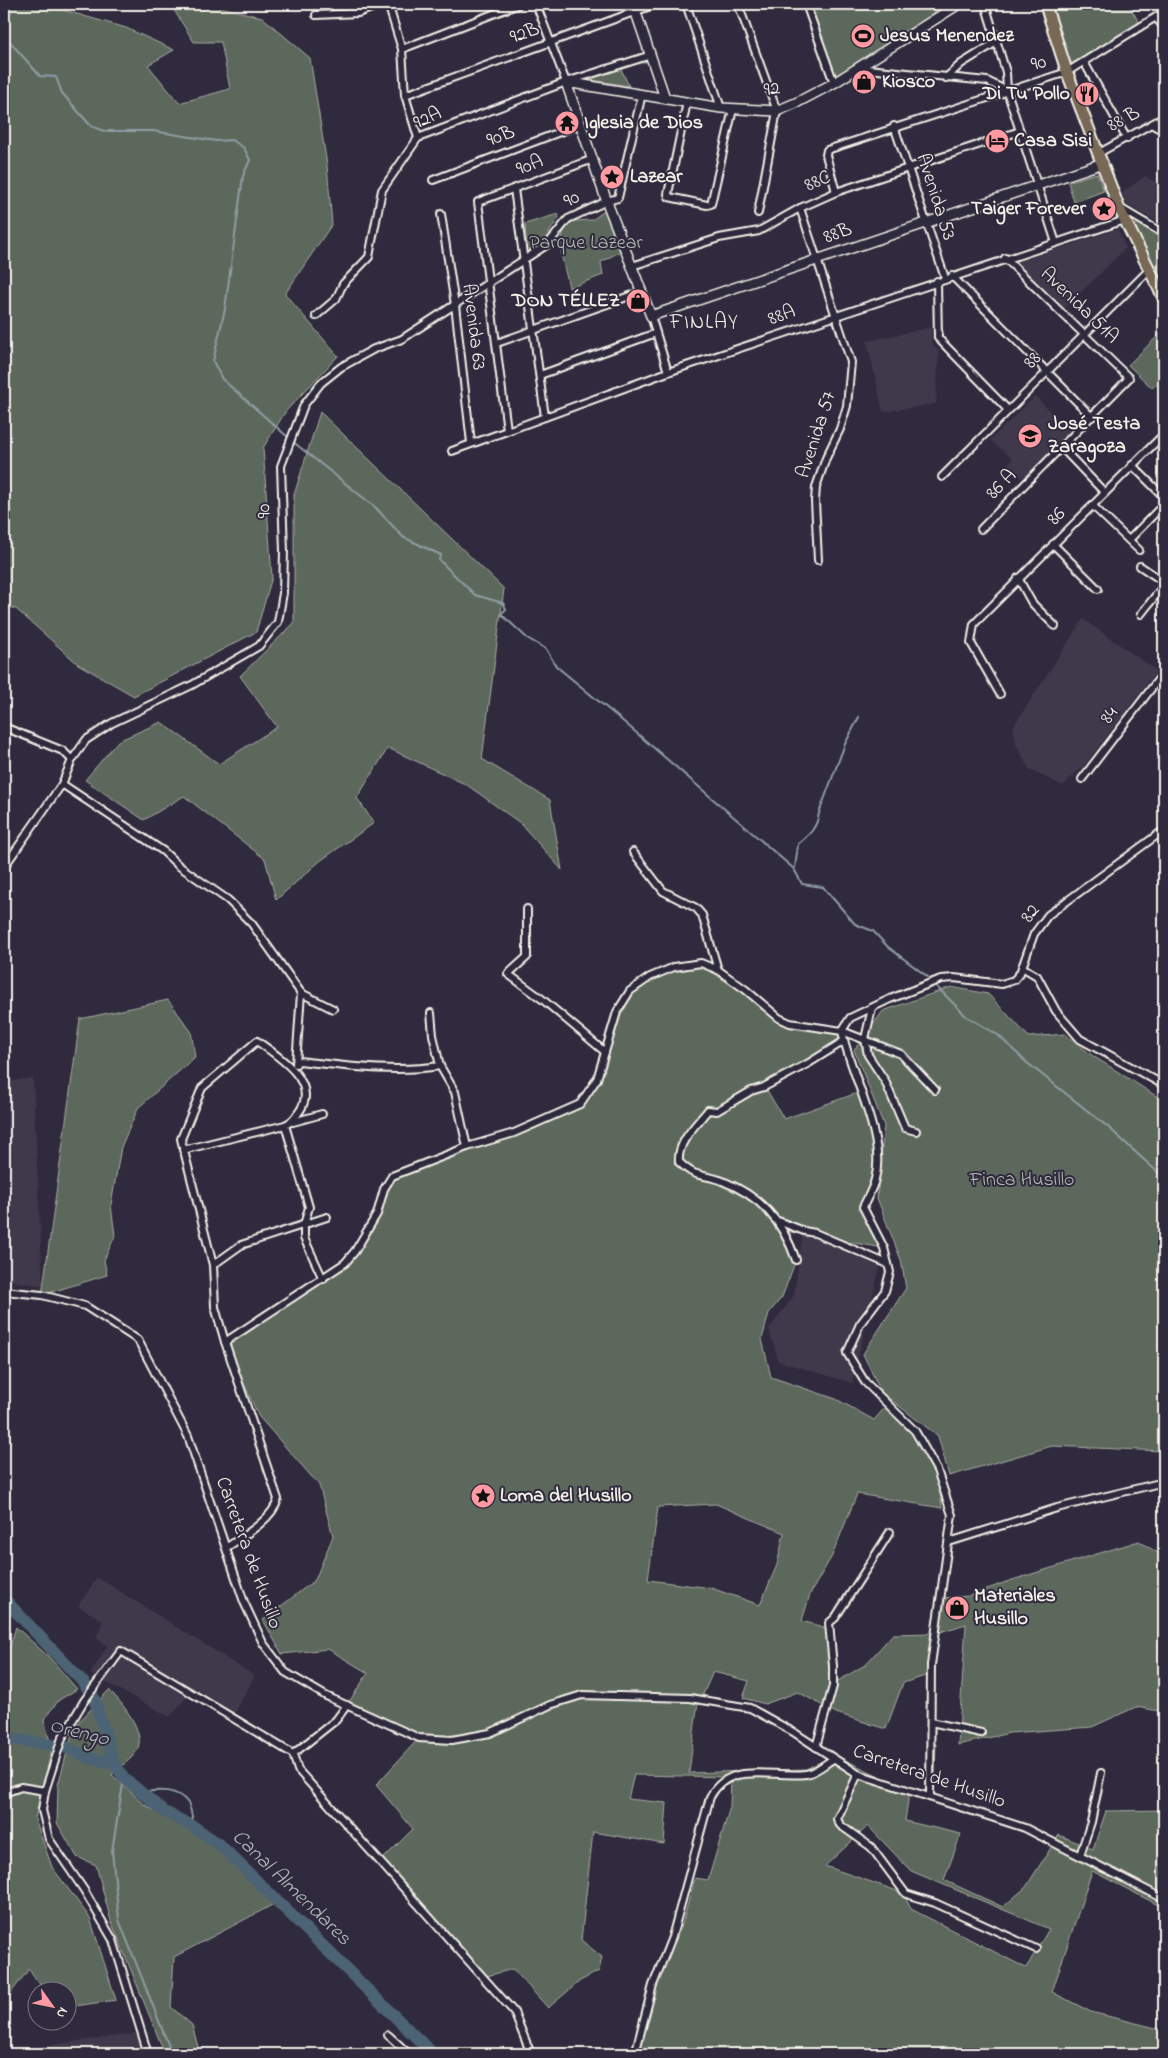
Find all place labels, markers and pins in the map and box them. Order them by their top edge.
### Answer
place label: Jesus Menendez [880,22,1014,51]
sports icon: Jesus Menendez [850,23,876,49]
place label: Kiosco [882,68,935,97]
shop icon: Kiosco [851,69,877,95]
place label: Di Tu Pollo [982,80,1070,109]
restaurant icon: Di Tu Pollo [1074,81,1100,107]
place label: Iglesia de Dios [584,109,703,139]
temple icon: Iglesia de Dios [554,110,580,136]
place label: Casa Sisi [1014,127,1092,156]
hotel icon: Casa Sisi [984,128,1010,154]
place label: Lazear [630,163,683,192]
place icon: Lazear [599,164,625,190]
place label: Taiger Forever [971,195,1087,225]
place icon: Taiger Forever [1091,196,1117,222]
place label: DON TÉLLEZ [511,287,620,316]
shop icon: DON TÉLLEZ [625,288,651,314]
place label: José Testa Zaragoza [1048,410,1141,463]
school or university icon: José Testa Zaragoza [1017,423,1043,449]
place label: Loma del Husillo [500,1482,632,1511]
place icon: Loma del Husillo [470,1483,496,1509]
place label: Materiales Husillo [974,1582,1056,1634]
shop icon: Materiales Husillo [944,1595,970,1621]

